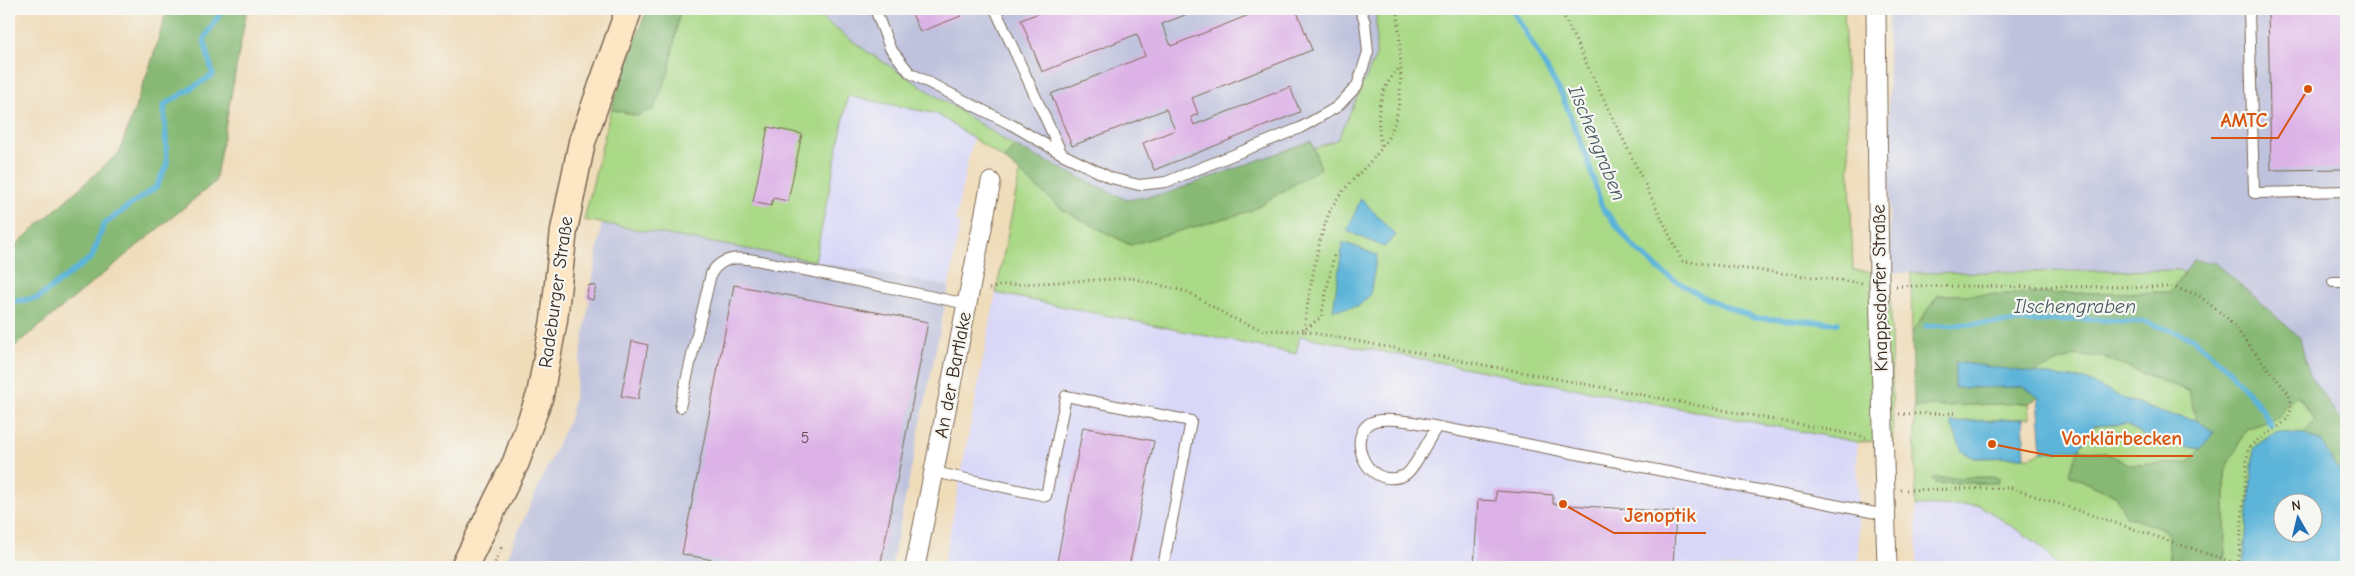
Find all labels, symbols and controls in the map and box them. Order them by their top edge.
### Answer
water label: Ilschengraben [1563,81,1631,204]
callout: AMTC [2211,103,2278,138]
text: AMTC [2220,109,2268,132]
street label: Knappsdorfer Straße [1868,204,1892,372]
street label: Radeburger Straße [534,215,578,369]
water label: Ilschengraben [2013,295,2136,318]
street label: An der Bartlake [930,310,976,440]
callout: Vorklärbecken [2052,421,2193,456]
text: Vorklärbecken [2062,427,2182,450]
house number: 5 [801,429,809,447]
north arrow [2272,494,2322,544]
text: N [2291,497,2302,515]
callout: Jenoptik [1614,498,1706,533]
text: Jenoptik [1624,504,1696,527]

